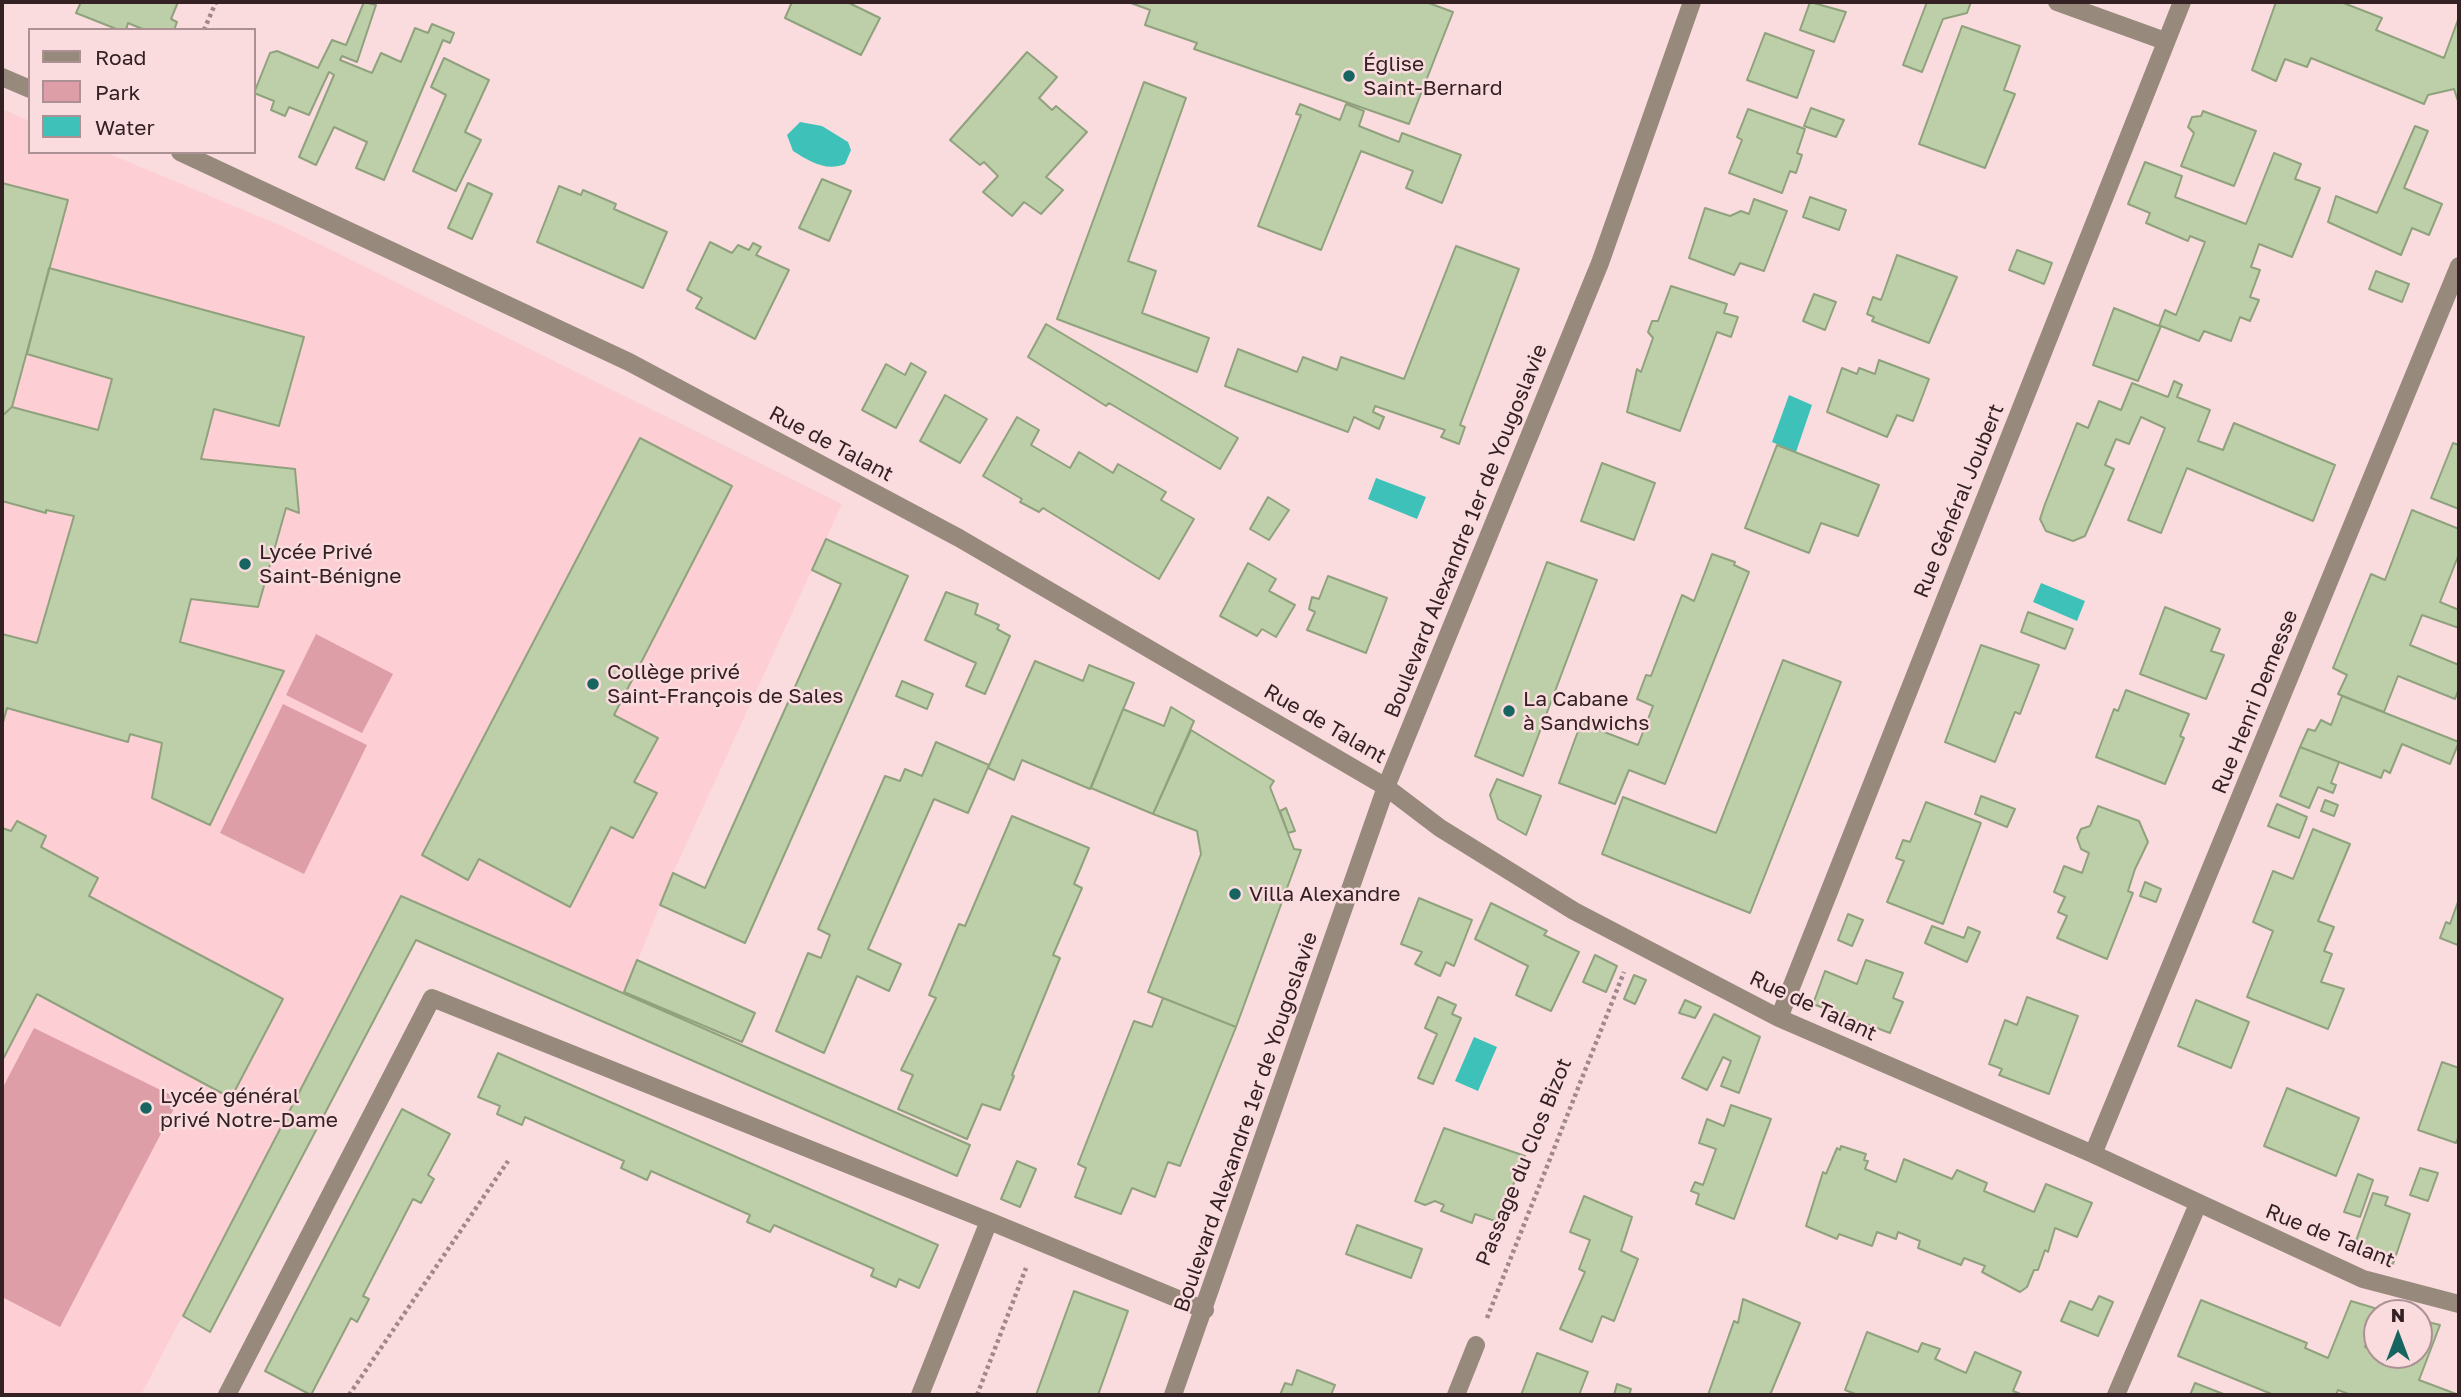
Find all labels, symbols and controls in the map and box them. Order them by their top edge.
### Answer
legend [28,28,256,154]
text: Road [95,44,146,70]
place label: Église Saint-Bernard [1363,51,1503,101]
marker: Église Saint-Bernard [1341,68,1357,84]
text: Park [95,79,140,105]
text: Water [95,114,155,140]
street label: Boulevard Alexandre 1er de Yougoslavie [1379,340,1553,722]
street label: Rue Général Joubert [1909,400,2009,602]
street label: Rue de Talant [765,401,897,487]
place label: Lycée Privé Saint-Bénigne [259,539,401,589]
marker: Lycée Privé Saint-Bénigne [237,556,253,572]
street label: Rue Henri Demesse [2207,606,2303,798]
place label: Collège privé Saint-François de Sales [607,659,843,709]
marker: Collège privé Saint-François de Sales [585,676,601,692]
street label: Rue de Talant [1259,679,1391,769]
place label: La Cabane à Sandwichs [1523,686,1649,736]
marker: La Cabane à Sandwichs [1501,703,1517,719]
place label: Villa Alexandre [1249,881,1400,907]
marker: Villa Alexandre [1227,886,1243,902]
street label: Boulevard Alexandre 1er de Yougoslavie [1169,928,1323,1316]
street label: Rue de Talant [1746,966,1880,1046]
street label: Passage du Clos Bizot [1471,1054,1577,1270]
place label: Lycée général privé Notre-Dame [160,1083,338,1133]
marker: Lycée général privé Notre-Dame [138,1100,154,1116]
street label: Rue de Talant [2262,1199,2398,1273]
north arrow [2363,1299,2433,1369]
text: N [2391,1303,2405,1326]

